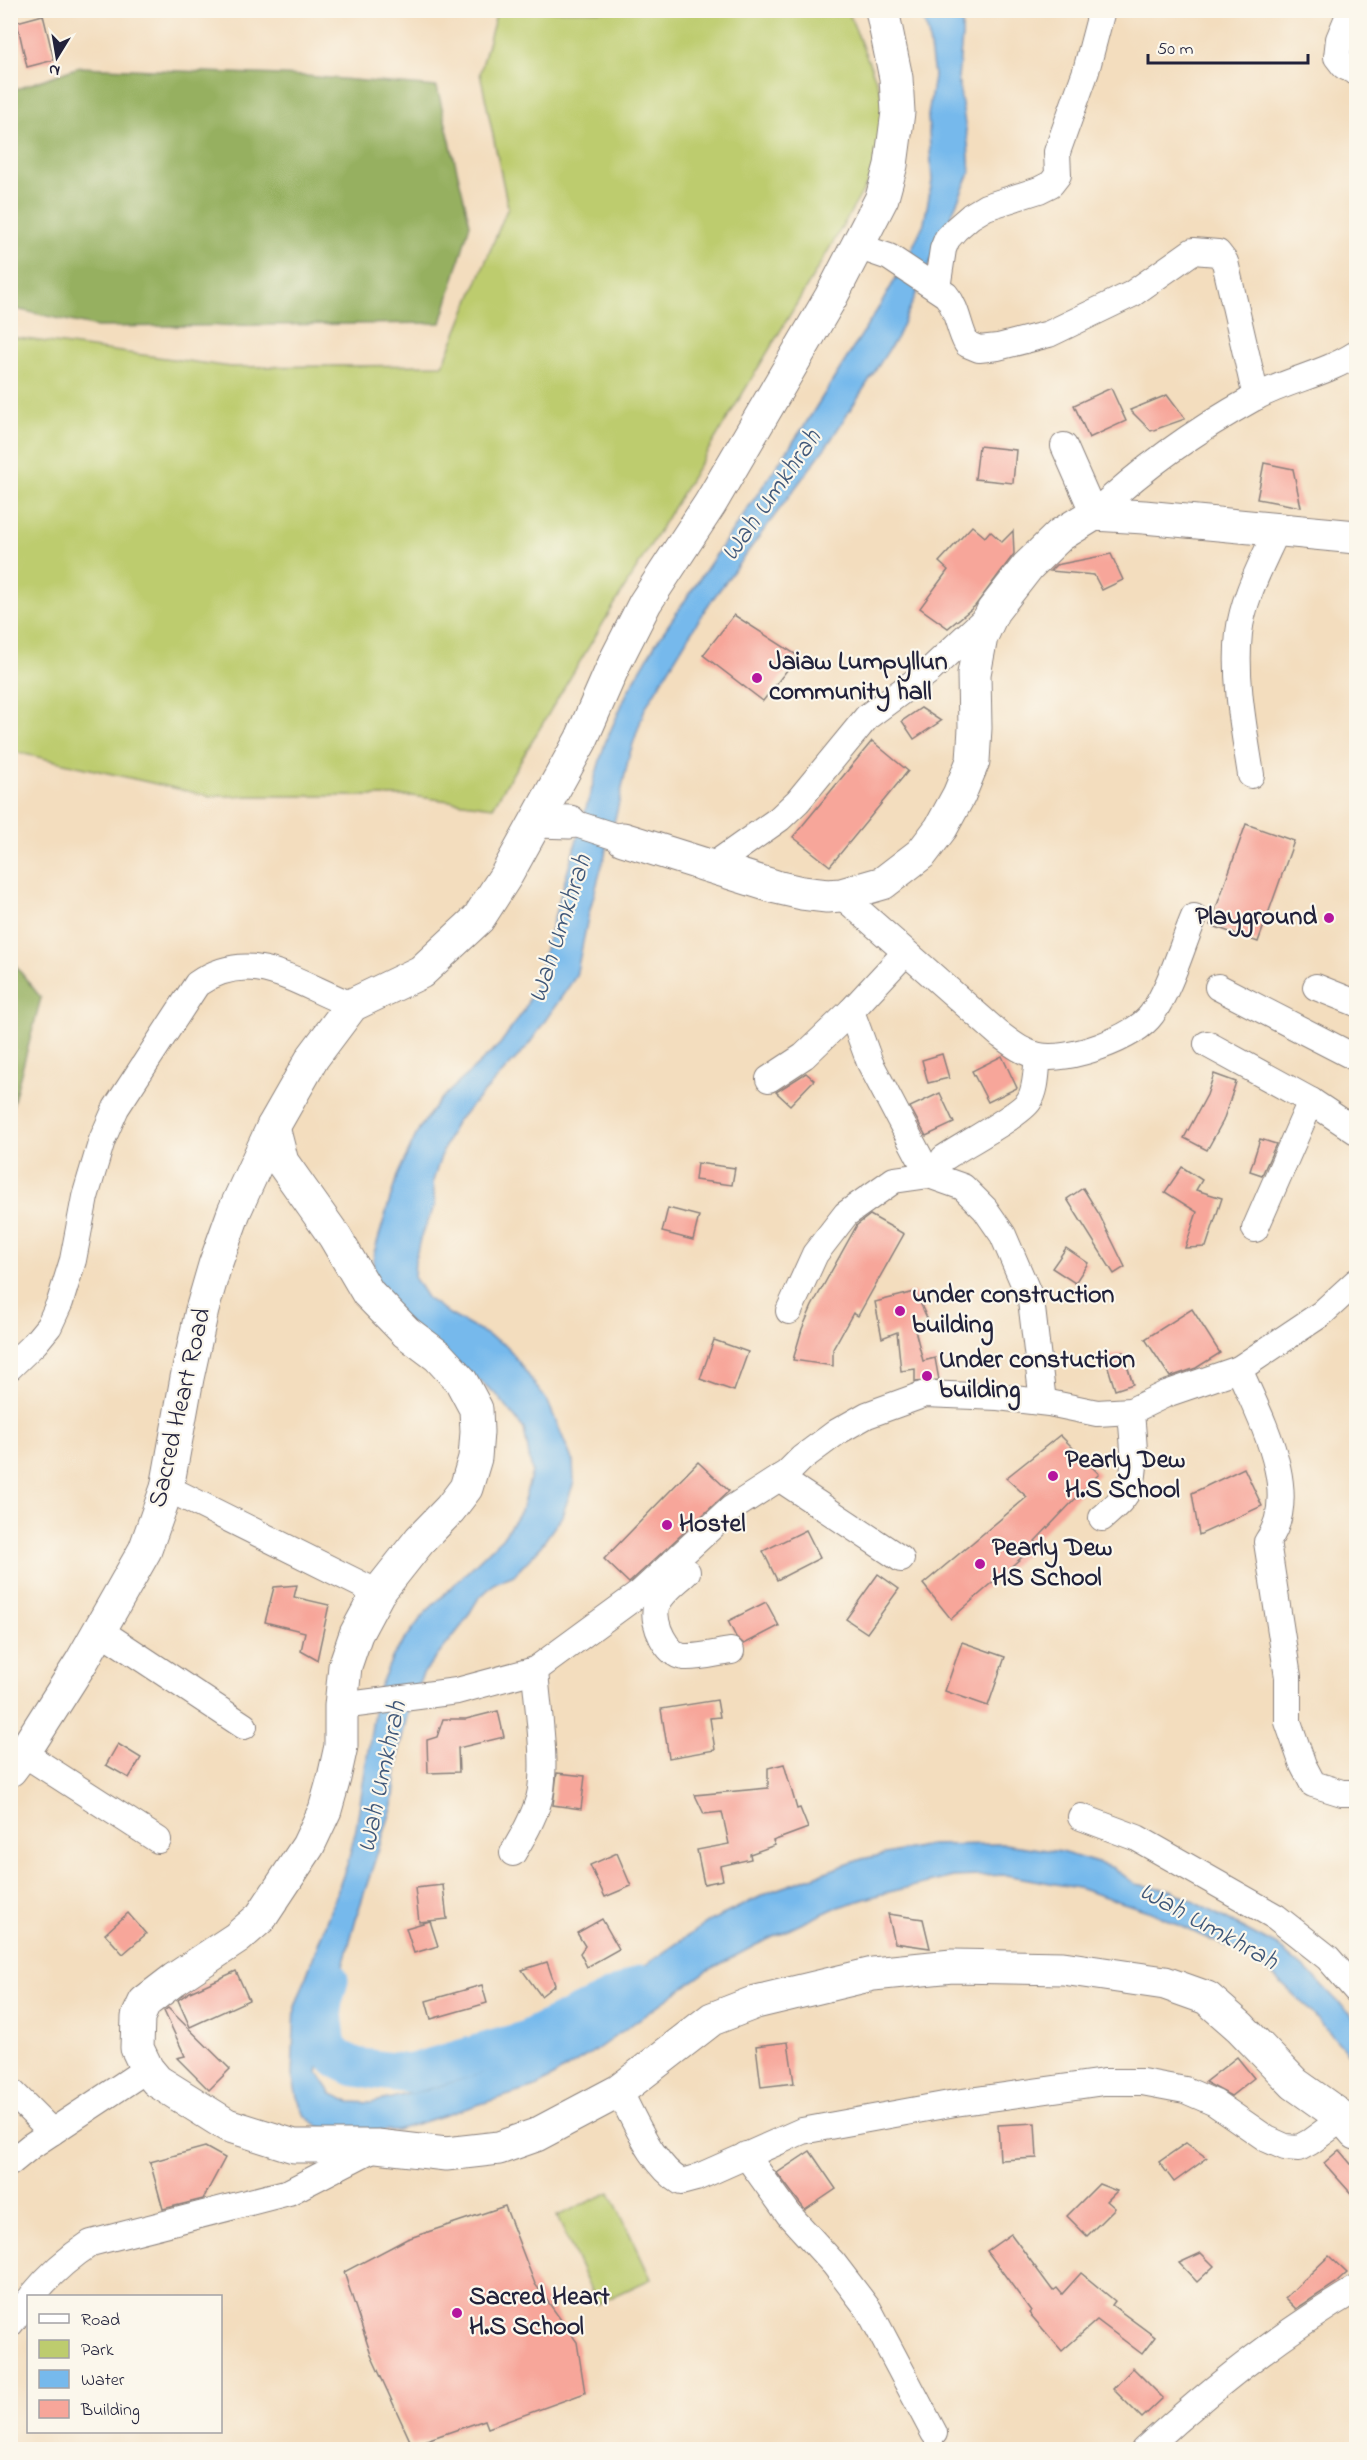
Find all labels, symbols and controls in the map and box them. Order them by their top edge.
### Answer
north arrow [27,27,87,87]
scale bar [1148,27,1308,65]
text: 50 m [1157,37,1194,63]
text: N [47,57,62,83]
water label: Wah Umkhrah [712,421,833,570]
place label: Jaiaw Lumpyllun community hall [769,644,948,712]
marker: Jaiaw Lumpyllun community hall [750,671,764,685]
water label: Wah Umkhrah [519,849,604,1008]
place label: Playground [1195,899,1317,938]
marker: Playground [1322,911,1336,925]
place label: under construction building [912,1277,1115,1346]
street label: Sacred Heart Road [140,1304,223,1512]
marker: under construction building [893,1304,907,1318]
place label: Under constuction building [939,1342,1135,1411]
marker: Under constuction building [920,1369,934,1383]
place label: Pearly Dew H.S School [1065,1442,1185,1510]
marker: Pearly Dew H.S School [1046,1469,1060,1483]
place label: Hostel [679,1506,746,1544]
marker: Hostel [660,1518,674,1532]
place label: Pearly Dew HS School [992,1530,1112,1598]
marker: Pearly Dew HS School [973,1557,987,1571]
water label: Wah Umkhrah [348,1697,418,1856]
water label: Wah Umkhrah [1131,1873,1286,1982]
place label: Sacred Heart H.S School [469,2279,610,2347]
legend [27,2295,222,2433]
marker: Sacred Heart H.S School [450,2306,464,2320]
text: Road [81,2308,120,2334]
text: Park [81,2338,114,2364]
text: Water [81,2368,125,2394]
text: Building [80,2398,140,2425]

